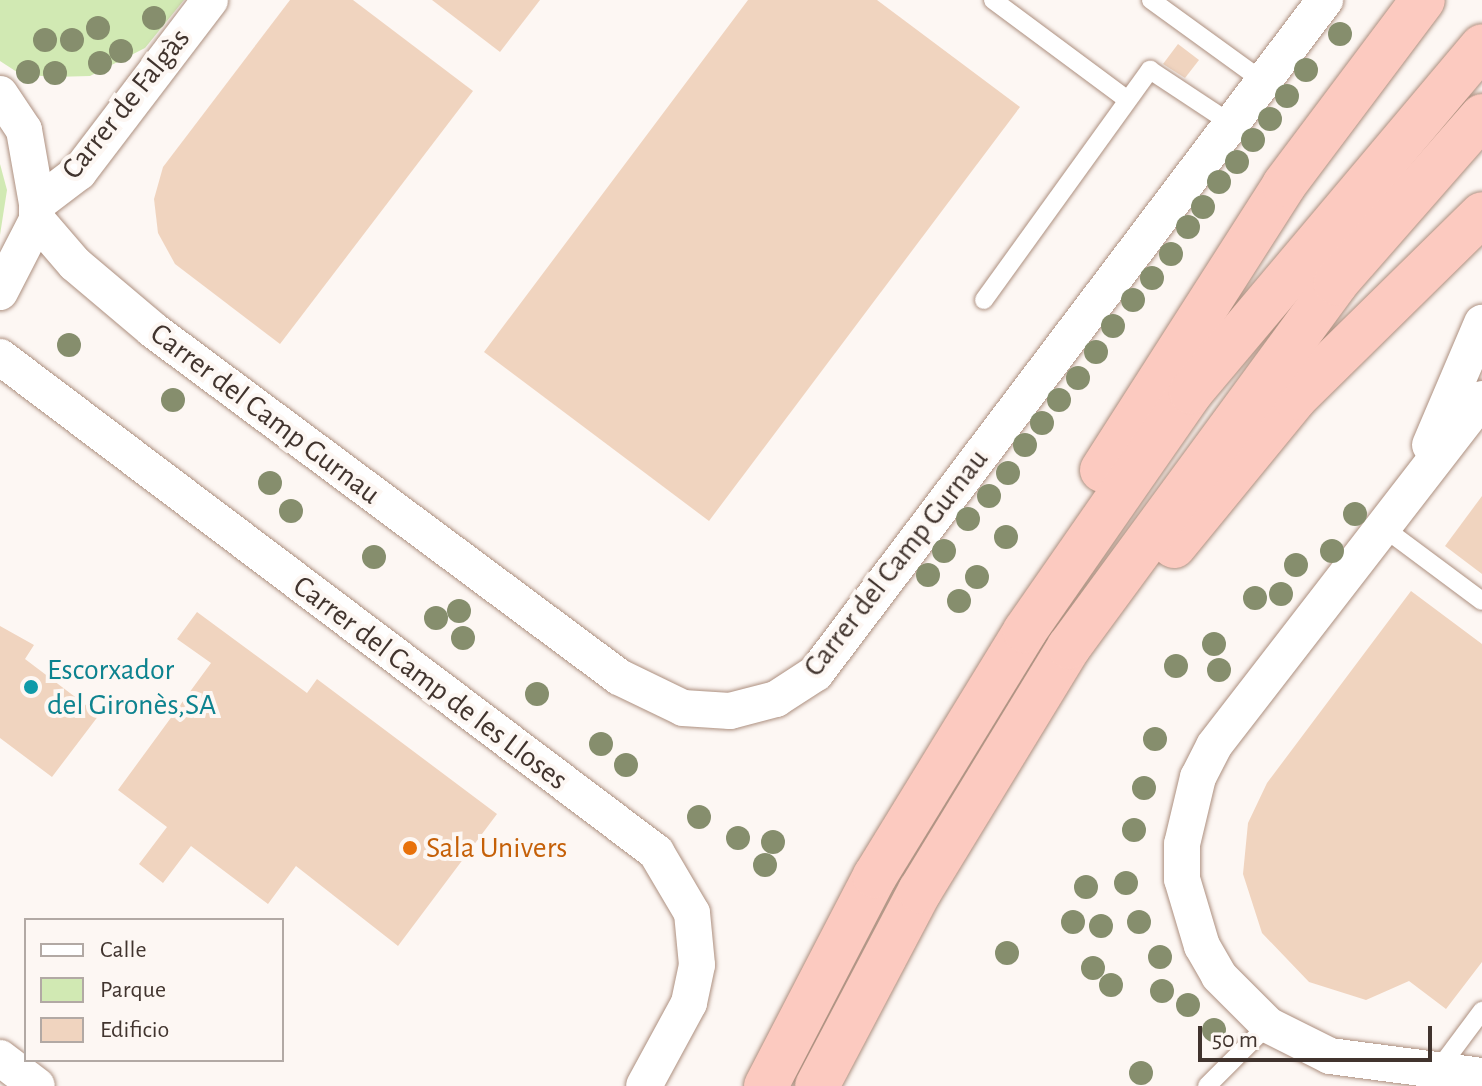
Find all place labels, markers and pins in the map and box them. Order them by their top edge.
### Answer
place label: Escorxador del Gironès,SA [47,652,216,722]
marker: Escorxador del Gironès,SA [22,678,40,696]
place label: Sala Univers [426,830,567,866]
marker: Sala Univers [401,839,419,857]

